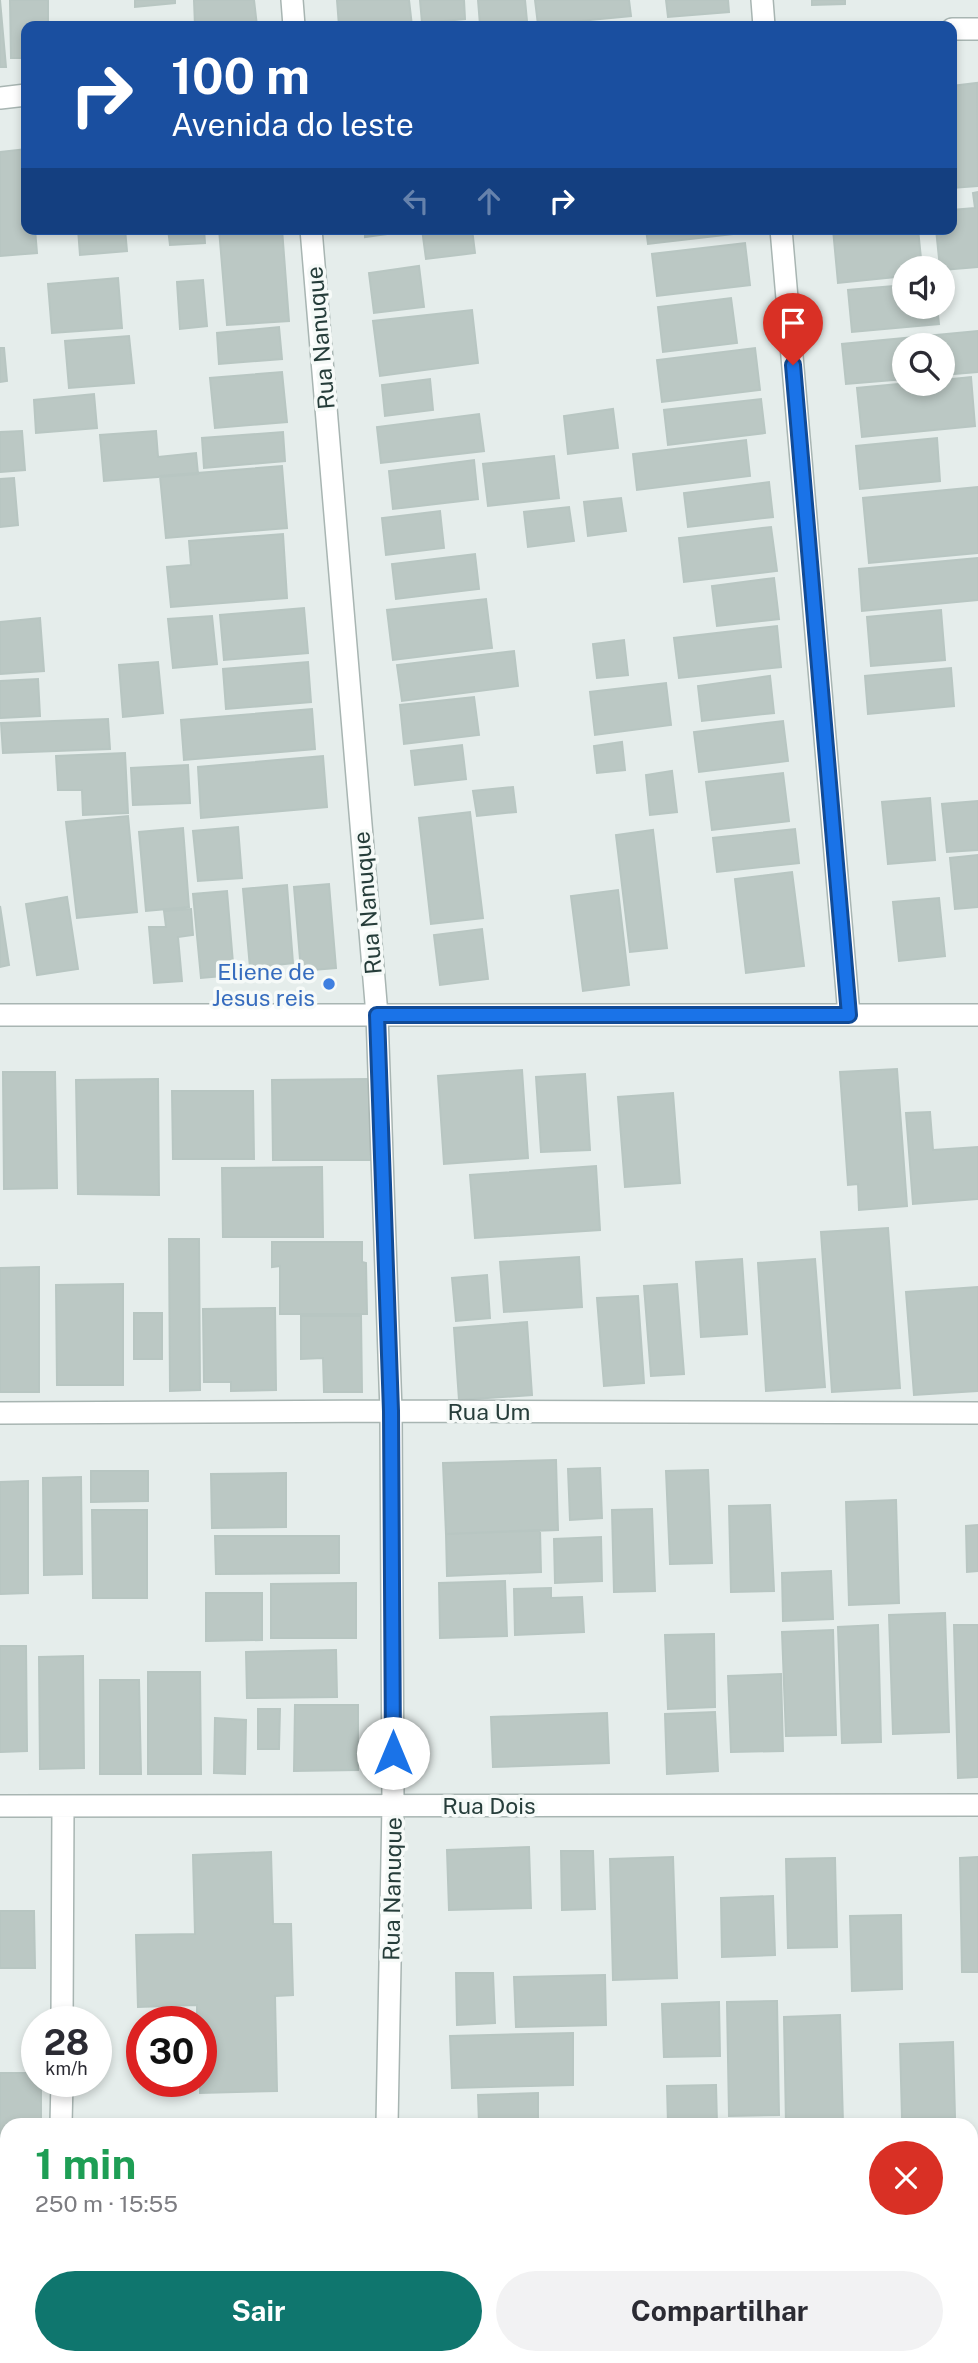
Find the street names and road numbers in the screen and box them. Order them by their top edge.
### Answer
street label: Rua Nanuque [300,265,340,411]
street label: Rua Nanuque [347,830,387,976]
street label: Rua Um [447,1398,531,1425]
street label: Rua Dois [442,1792,536,1819]
street label: Rua Nanuque [377,1817,407,1961]

